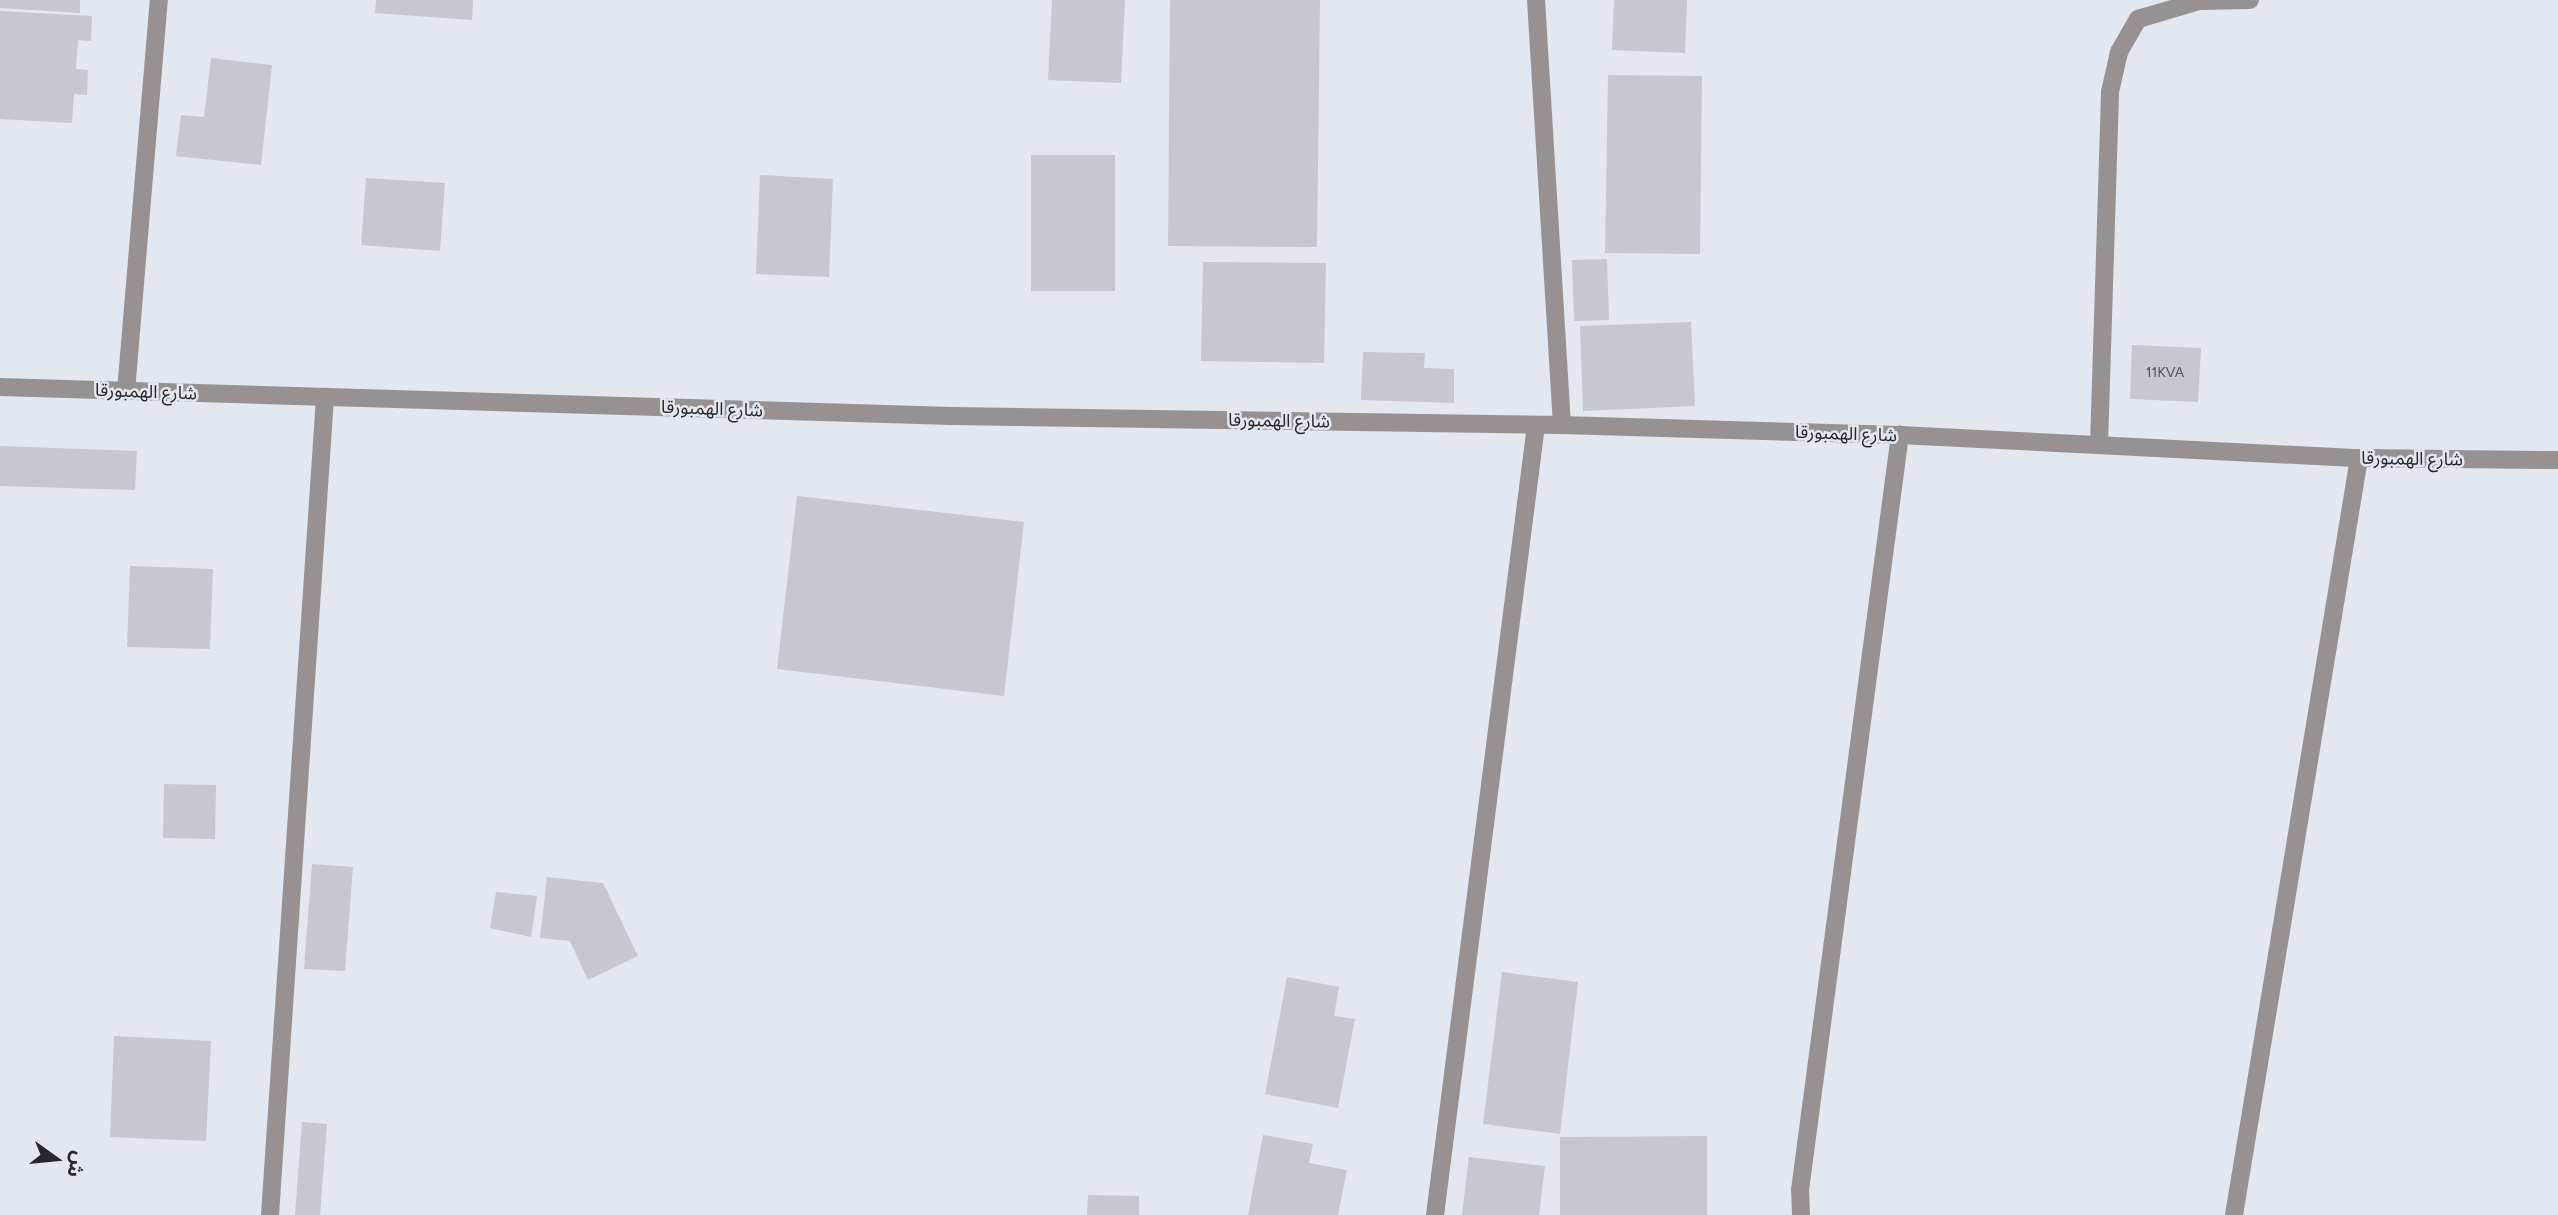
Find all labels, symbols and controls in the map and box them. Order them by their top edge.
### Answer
house number: 11KVA [2146,365,2184,381]
street label: شارع الهمبورقا [95,379,197,405]
street label: شارع الهمبورقا [661,396,763,422]
street label: شارع الهمبورقا [1228,409,1330,433]
street label: شارع الهمبورقا [1795,421,1897,447]
street label: شارع الهمبورقا [2361,447,2463,471]
north arrow [21,1124,91,1194]
text: ش [62,1149,91,1180]

